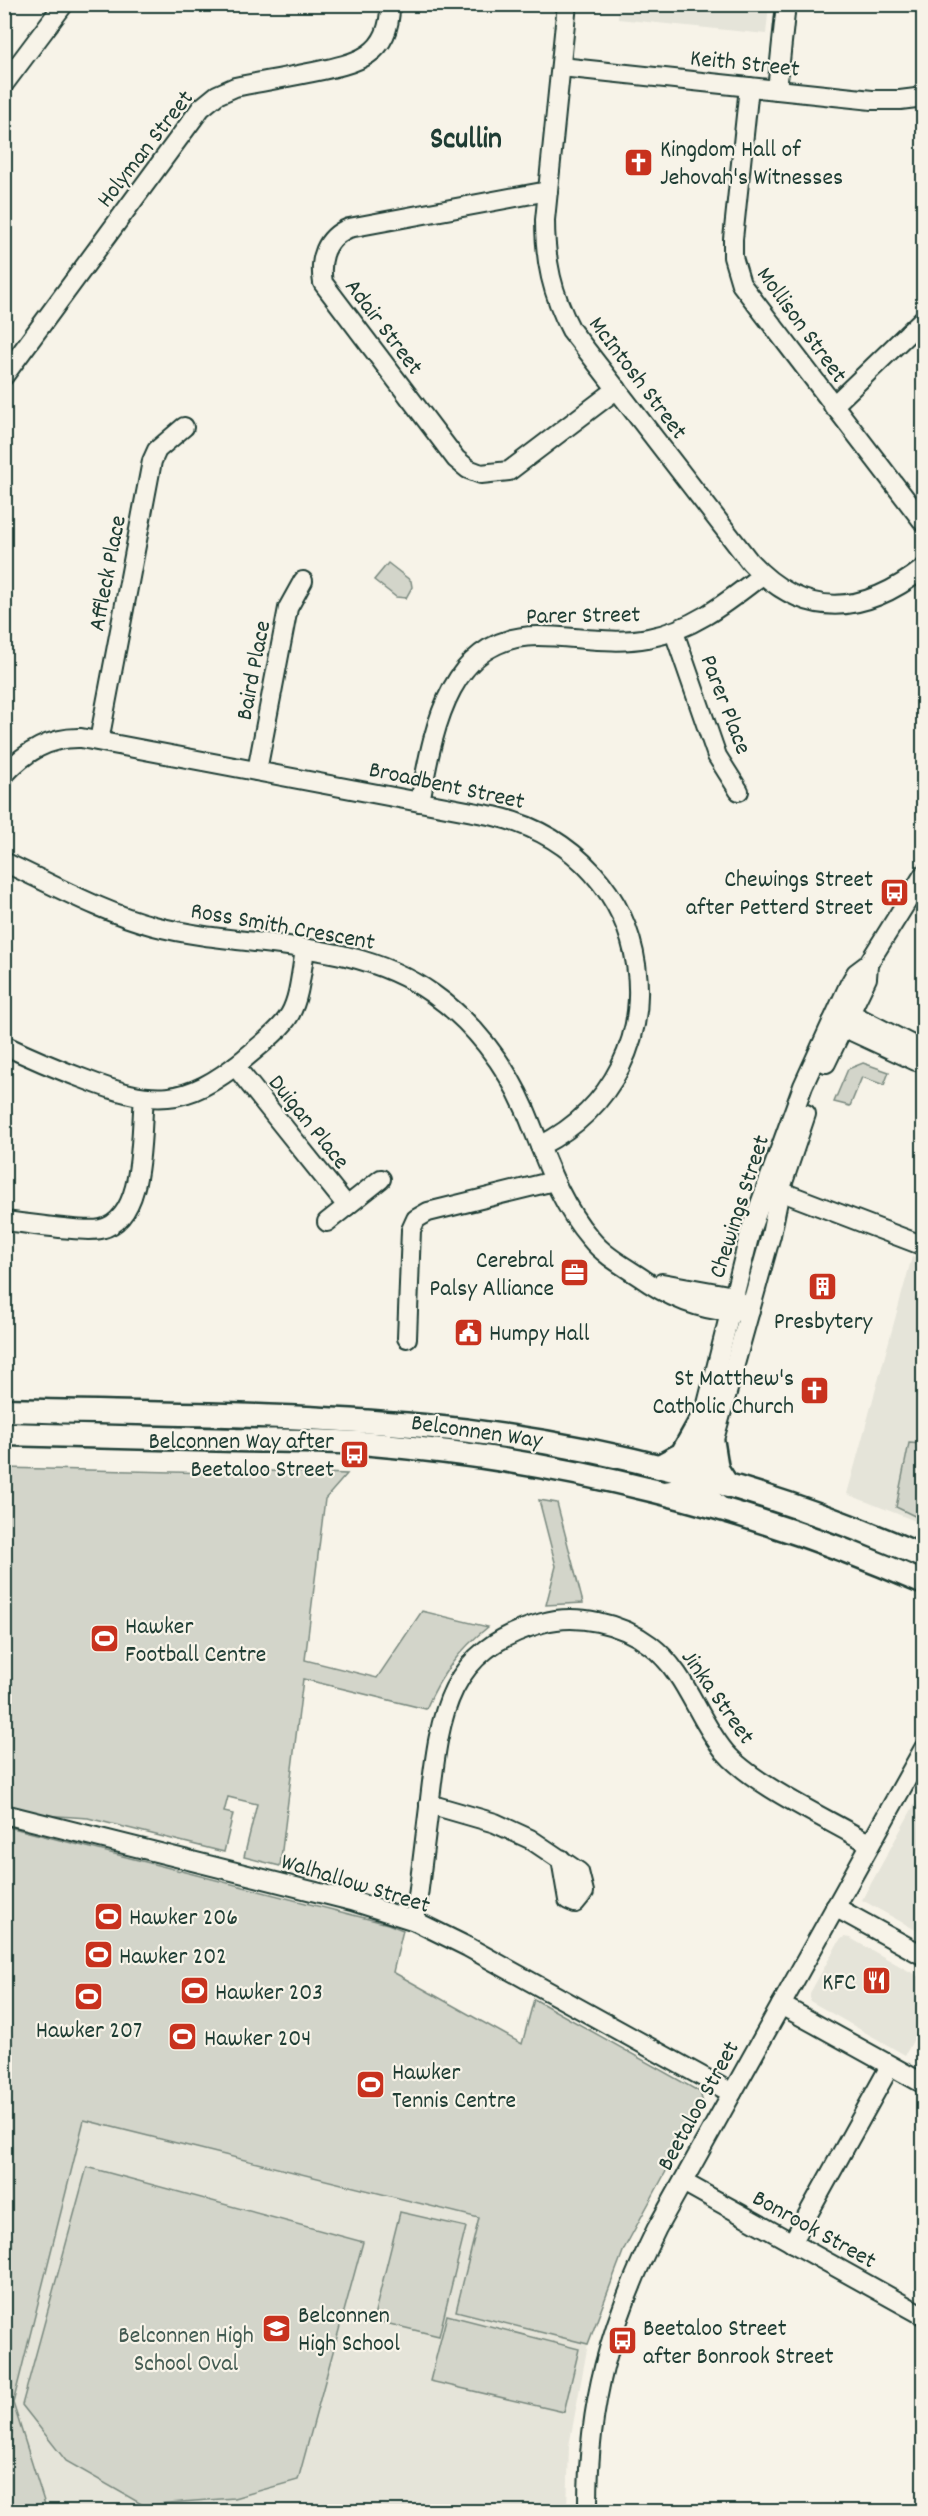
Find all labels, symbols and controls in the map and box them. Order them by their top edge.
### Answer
street label: Keith Street [688,42,801,88]
street label: Holyman Street [90,84,203,216]
district label: Scullin [430,120,502,163]
place label: Kingdom Hall of Jehovah's Witnesses [660,134,843,196]
church icon: Kingdom Hall of Jehovah's Witnesses [623,146,655,178]
street label: Mollison Street [747,261,854,391]
street label: Adair Street [335,273,430,383]
street label: McIntosh Street [579,310,694,448]
street label: Affleck Place [81,513,137,634]
street label: Parer Street [526,599,641,635]
street label: Baird Place [229,618,281,723]
street label: Parer Place [690,650,759,760]
street label: Broadbent Street [365,754,527,820]
place label: Chewings Street after Petterd Street [686,864,873,926]
bus stop icon: Chewings Street after Petterd Street [878,876,910,908]
street label: Ross Smith Crescent [188,895,377,961]
street label: Duigan Place [259,1068,357,1178]
street label: Chewings Street [702,1131,780,1283]
place label: Cerebral Palsy Alliance [429,1245,554,1307]
office icon: Cerebral Palsy Alliance [559,1257,591,1289]
building icon: Presbytery [807,1271,839,1303]
place label: Presbytery [774,1306,874,1340]
public building icon: Humpy Hall [452,1316,484,1348]
place label: Humpy Hall [489,1318,590,1352]
place label: St Matthew's Catholic Church [652,1363,794,1425]
church icon: St Matthew's Catholic Church [799,1375,831,1407]
street label: Belconnen Way [409,1407,546,1459]
place label: Belconnen Way after Beetaloo Street [148,1426,334,1488]
bus stop icon: Belconnen Way after Beetaloo Street [339,1438,371,1470]
place label: Hawker Football Centre [125,1611,266,1673]
sports icon: Hawker Football Centre [88,1623,120,1655]
street label: Jinka Street [671,1643,762,1752]
street label: Walhallow Street [276,1846,434,1924]
sports icon: Hawker 206 [92,1900,124,1932]
place label: Hawker 206 [129,1902,238,1936]
sports icon: Hawker 202 [82,1939,114,1971]
place label: Hawker 202 [119,1941,227,1975]
restaurant icon: KFC [861,1965,893,1997]
place label: KFC [822,1967,856,2001]
sports icon: Hawker 203 [178,1975,210,2007]
place label: Hawker 203 [215,1977,323,2011]
sports icon: Hawker 207 [73,1980,105,2012]
place label: Hawker 207 [36,2015,142,2049]
sports icon: Hawker 204 [167,2021,199,2053]
place label: Hawker 204 [204,2023,311,2057]
street label: Beetaloo Street [650,2035,749,2177]
place label: Hawker Tennis Centre [392,2057,516,2119]
sports icon: Hawker Tennis Centre [355,2069,387,2101]
street label: Bonrook Street [745,2183,882,2279]
place label: Belconnen High School [298,2300,400,2362]
school or university icon: Belconnen High School [261,2312,293,2344]
place label: Beetaloo Street after Bonrook Street [643,2313,834,2375]
park label: Belconnen High School Oval [118,2320,254,2382]
bus stop icon: Beetaloo Street after Bonrook Street [606,2325,638,2357]

